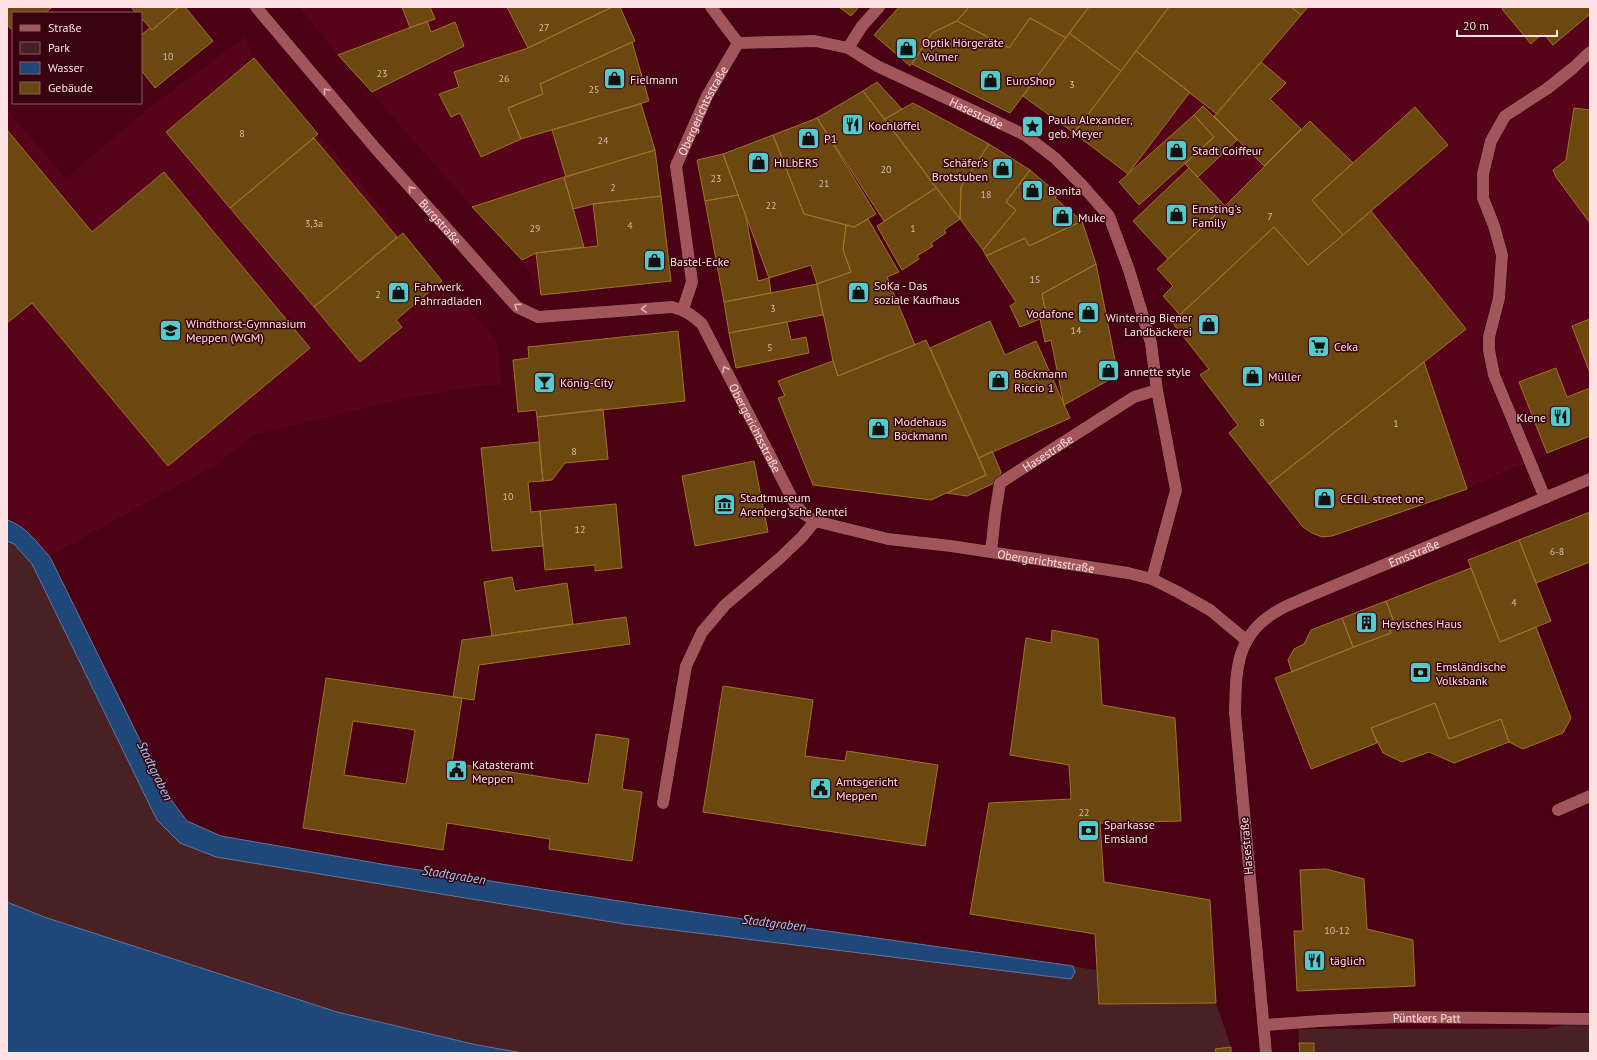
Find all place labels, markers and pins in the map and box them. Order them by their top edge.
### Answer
place label: Optik Hörgeräte Volmer [921,35,1004,64]
shop icon: Optik Hörgeräte Volmer [893,36,919,62]
shop icon: Fielmann [601,66,627,92]
shop icon: EuroShop [977,67,1003,93]
place label: Fielmann [630,72,678,87]
place label: EuroShop [1006,73,1055,88]
restaurant icon: Kochlöffel [840,112,866,138]
place label: Paula Alexander, geb. Meyer [1048,112,1133,141]
place icon: Paula Alexander, geb. Meyer [1020,113,1046,139]
place label: Kochlöffel [868,118,921,133]
shop icon: P1 [795,125,821,151]
place label: P1 [824,131,837,146]
shop icon: Stadt Coiffeur [1164,137,1190,163]
place label: Stadt Coiffeur [1192,143,1262,158]
shop icon: HILbERS [745,149,771,175]
place label: HILbERS [774,155,818,170]
place label: Schäfer's Brotstuben [932,155,988,184]
shop icon: Schäfer's Brotstuben [990,156,1016,182]
shop icon: Bonita [1020,177,1046,203]
place label: Bonita [1048,183,1081,198]
place label: Ernsting's Family [1192,201,1241,230]
shop icon: Ernsting's Family [1164,202,1190,228]
shop icon: Muke [1050,204,1076,230]
place label: Muke [1078,210,1106,225]
shop icon: Bastel-Ecke [641,248,667,274]
place label: Bastel-Ecke [670,254,729,269]
place label: SoKa - Das soziale Kaufhaus [874,278,960,307]
place label: Fahrwerk. Fahrradladen [414,279,482,308]
shop icon: SoKa - Das soziale Kaufhaus [846,279,872,305]
shop icon: Fahrwerk. Fahrradladen [386,280,412,306]
shop icon: Vodafone [1076,300,1102,326]
place label: Vodafone [1025,306,1074,321]
place label: Wintering Biener Landbäckerei [1106,310,1192,339]
shop icon: Wintering Biener Landbäckerei [1195,311,1221,337]
place label: Windthorst-Gymnasium Meppen (WGM) [186,316,306,345]
school or university icon: Windthorst-Gymnasium Meppen (WGM) [157,317,183,343]
supermarket icon: Ceka [1305,333,1331,359]
place label: Ceka [1334,339,1358,354]
shop icon: annette style [1095,358,1121,384]
shop icon: Müller [1239,363,1265,389]
place label: annette style [1124,364,1191,379]
place label: Böckmann Riccio 1 [1014,366,1067,395]
shop icon: Böckmann Riccio 1 [986,367,1012,393]
bar icon: König-City [532,369,558,395]
place label: Müller [1268,369,1301,384]
place label: König-City [560,375,614,390]
restaurant icon: Klene [1548,404,1574,430]
place label: Klene [1516,410,1546,425]
place label: Modehaus Böckmann [894,414,947,443]
shop icon: Modehaus Böckmann [865,415,891,441]
shop icon: CECIL street one [1312,485,1338,511]
place label: Stadtmuseum Arenberg'sche Rentei [740,490,848,519]
museum icon: Stadtmuseum Arenberg'sche Rentei [712,491,738,517]
place label: CECIL street one [1340,491,1424,506]
building icon: Heylsches Haus [1354,610,1380,636]
place label: Heylsches Haus [1382,616,1462,631]
place label: Emsländische Volksbank [1435,659,1506,688]
bank icon: Emsländische Volksbank [1407,660,1433,686]
place label: Katasteramt Meppen [472,757,534,786]
public building icon: Katasteramt Meppen [443,758,469,784]
place label: Amtsgericht Meppen [836,774,898,803]
public building icon: Amtsgericht Meppen [808,775,834,801]
place label: Sparkasse Emsland [1104,817,1155,846]
bank icon: Sparkasse Emsland [1075,818,1101,844]
restaurant icon: täglich [1302,947,1328,973]
place label: täglich [1330,953,1365,968]

